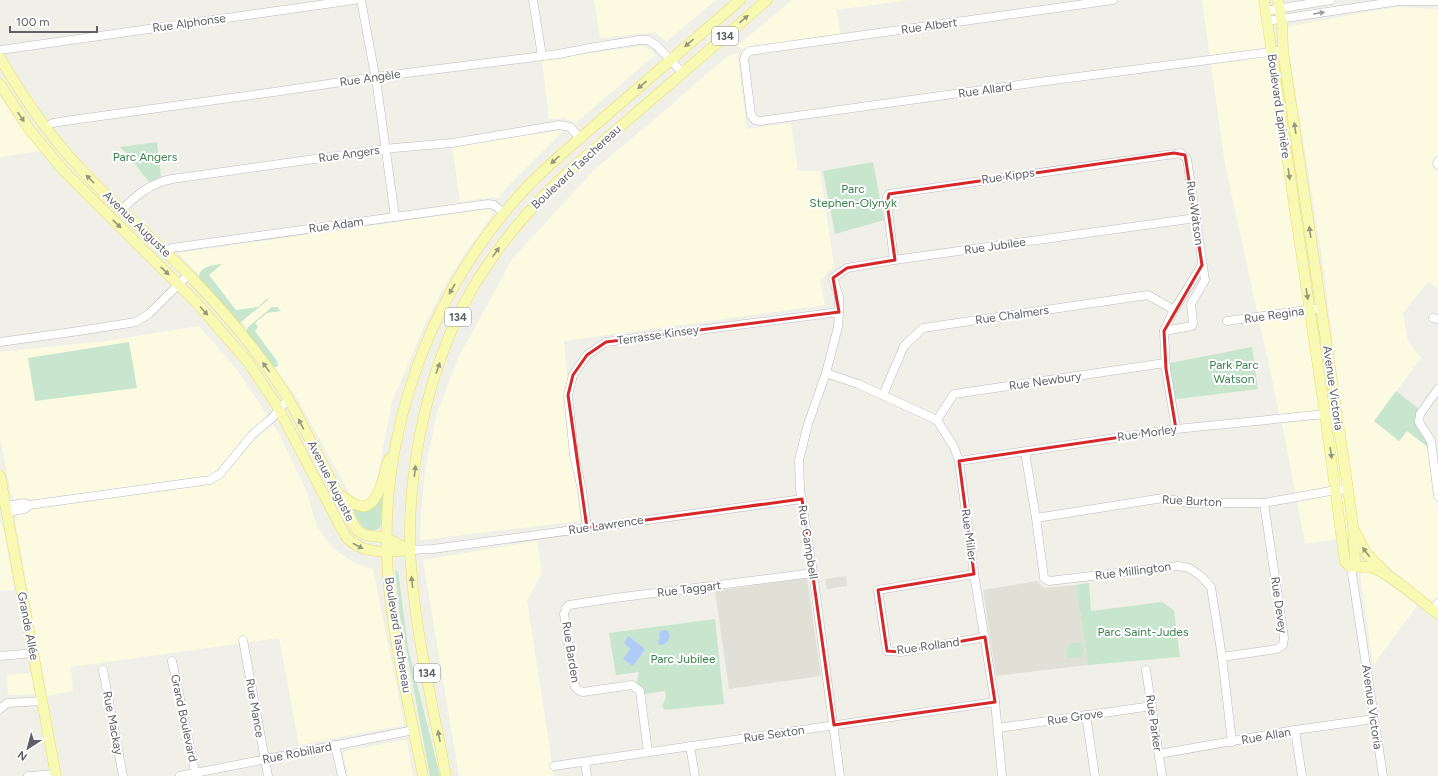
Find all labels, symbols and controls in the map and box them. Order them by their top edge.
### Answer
scale bar [10,8,97,34]
one-way arrow [1313,10,1326,16]
street label: Rue Alphonse [151,11,227,35]
text: 100 m [16,15,50,29]
one-way arrow [739,15,749,24]
street label: Rue Albert [900,15,958,37]
road number: 134 [712,27,738,45]
one-way arrow [684,39,695,48]
street label: Boulevard Lapinière [1265,53,1293,159]
street label: Rue Angèle [339,67,402,89]
street label: Rue Allard [957,79,1013,101]
one-way arrow [636,80,647,89]
one-way arrow [17,111,25,122]
street label: Boulevard Taschereau [528,122,624,212]
one-way arrow [1292,122,1298,134]
street label: Rue Angers [317,143,381,165]
park label: Parc Angers [113,150,178,164]
one-way arrow [550,155,559,164]
street label: Rue Kipps [980,165,1036,187]
one-way arrow [1286,168,1292,180]
one-way arrow [85,174,95,184]
street label: Rue Watson [1184,180,1206,246]
park label: Parc Stephen-Olynyk [809,182,897,210]
street label: Avenue Auguste [100,188,174,260]
street label: Rue Adam [308,214,364,236]
one-way arrow [112,219,122,229]
one-way arrow [1307,225,1313,238]
street label: Rue Jubilee [963,235,1027,257]
one-way arrow [492,247,500,258]
one-way arrow [160,266,170,276]
one-way arrow [449,283,456,295]
one-way arrow [1304,288,1310,300]
street label: Rue Chalmers [974,303,1050,327]
street label: Rue Regina [1243,304,1305,326]
one-way arrow [199,305,208,316]
road number: 134 [445,308,471,326]
street label: Terrasse Kinsey [616,322,700,348]
street label: Avenue Victoria [1320,345,1346,431]
park label: Park Parc Watson [1209,358,1259,386]
one-way arrow [435,361,441,373]
one-way arrow [262,362,270,372]
street label: Rue Newbury [1008,369,1083,393]
one-way arrow [298,418,305,429]
street label: Rue Morley [1116,422,1178,444]
street label: Avenue Auguste [305,438,358,524]
one-way arrow [1328,447,1334,459]
one-way arrow [412,465,418,477]
street label: Rue Burton [1162,492,1223,510]
street label: Rue Campbell [795,504,821,580]
street label: Rue Miller [958,508,980,562]
street label: Rue Lawrence [568,513,645,537]
one-way arrow [352,543,364,549]
one-way arrow [1362,547,1371,558]
street label: Rue Millington [1094,559,1172,583]
street label: Boulevard Taschereau [382,576,414,694]
one-way arrow [409,576,415,588]
street label: Rue Devey [1268,576,1290,635]
street label: Rue Taggart [656,578,722,600]
street label: Grande Allée [15,591,42,662]
street label: Rue Barden [559,621,583,684]
park label: Parc Saint-Judes [1097,625,1189,639]
street label: Rue Rolland [896,635,960,657]
park label: Parc Jubilee [651,652,716,666]
road number: 134 [414,664,440,682]
street label: Avenue Victoria [1359,664,1385,750]
street label: Grand Boulevard [168,673,200,763]
street label: Rue Mance [243,677,267,739]
street label: Rue Mackay [100,690,126,757]
street label: Rue Parker [1143,694,1165,752]
street label: Rue Grove [1046,706,1104,728]
street label: Rue Sexton [743,723,806,745]
street label: Rue Allan [1240,725,1292,747]
north arrow [8,728,48,768]
one-way arrow [436,730,442,742]
street label: Rue Robillard [261,739,333,767]
text: N [15,748,30,763]

